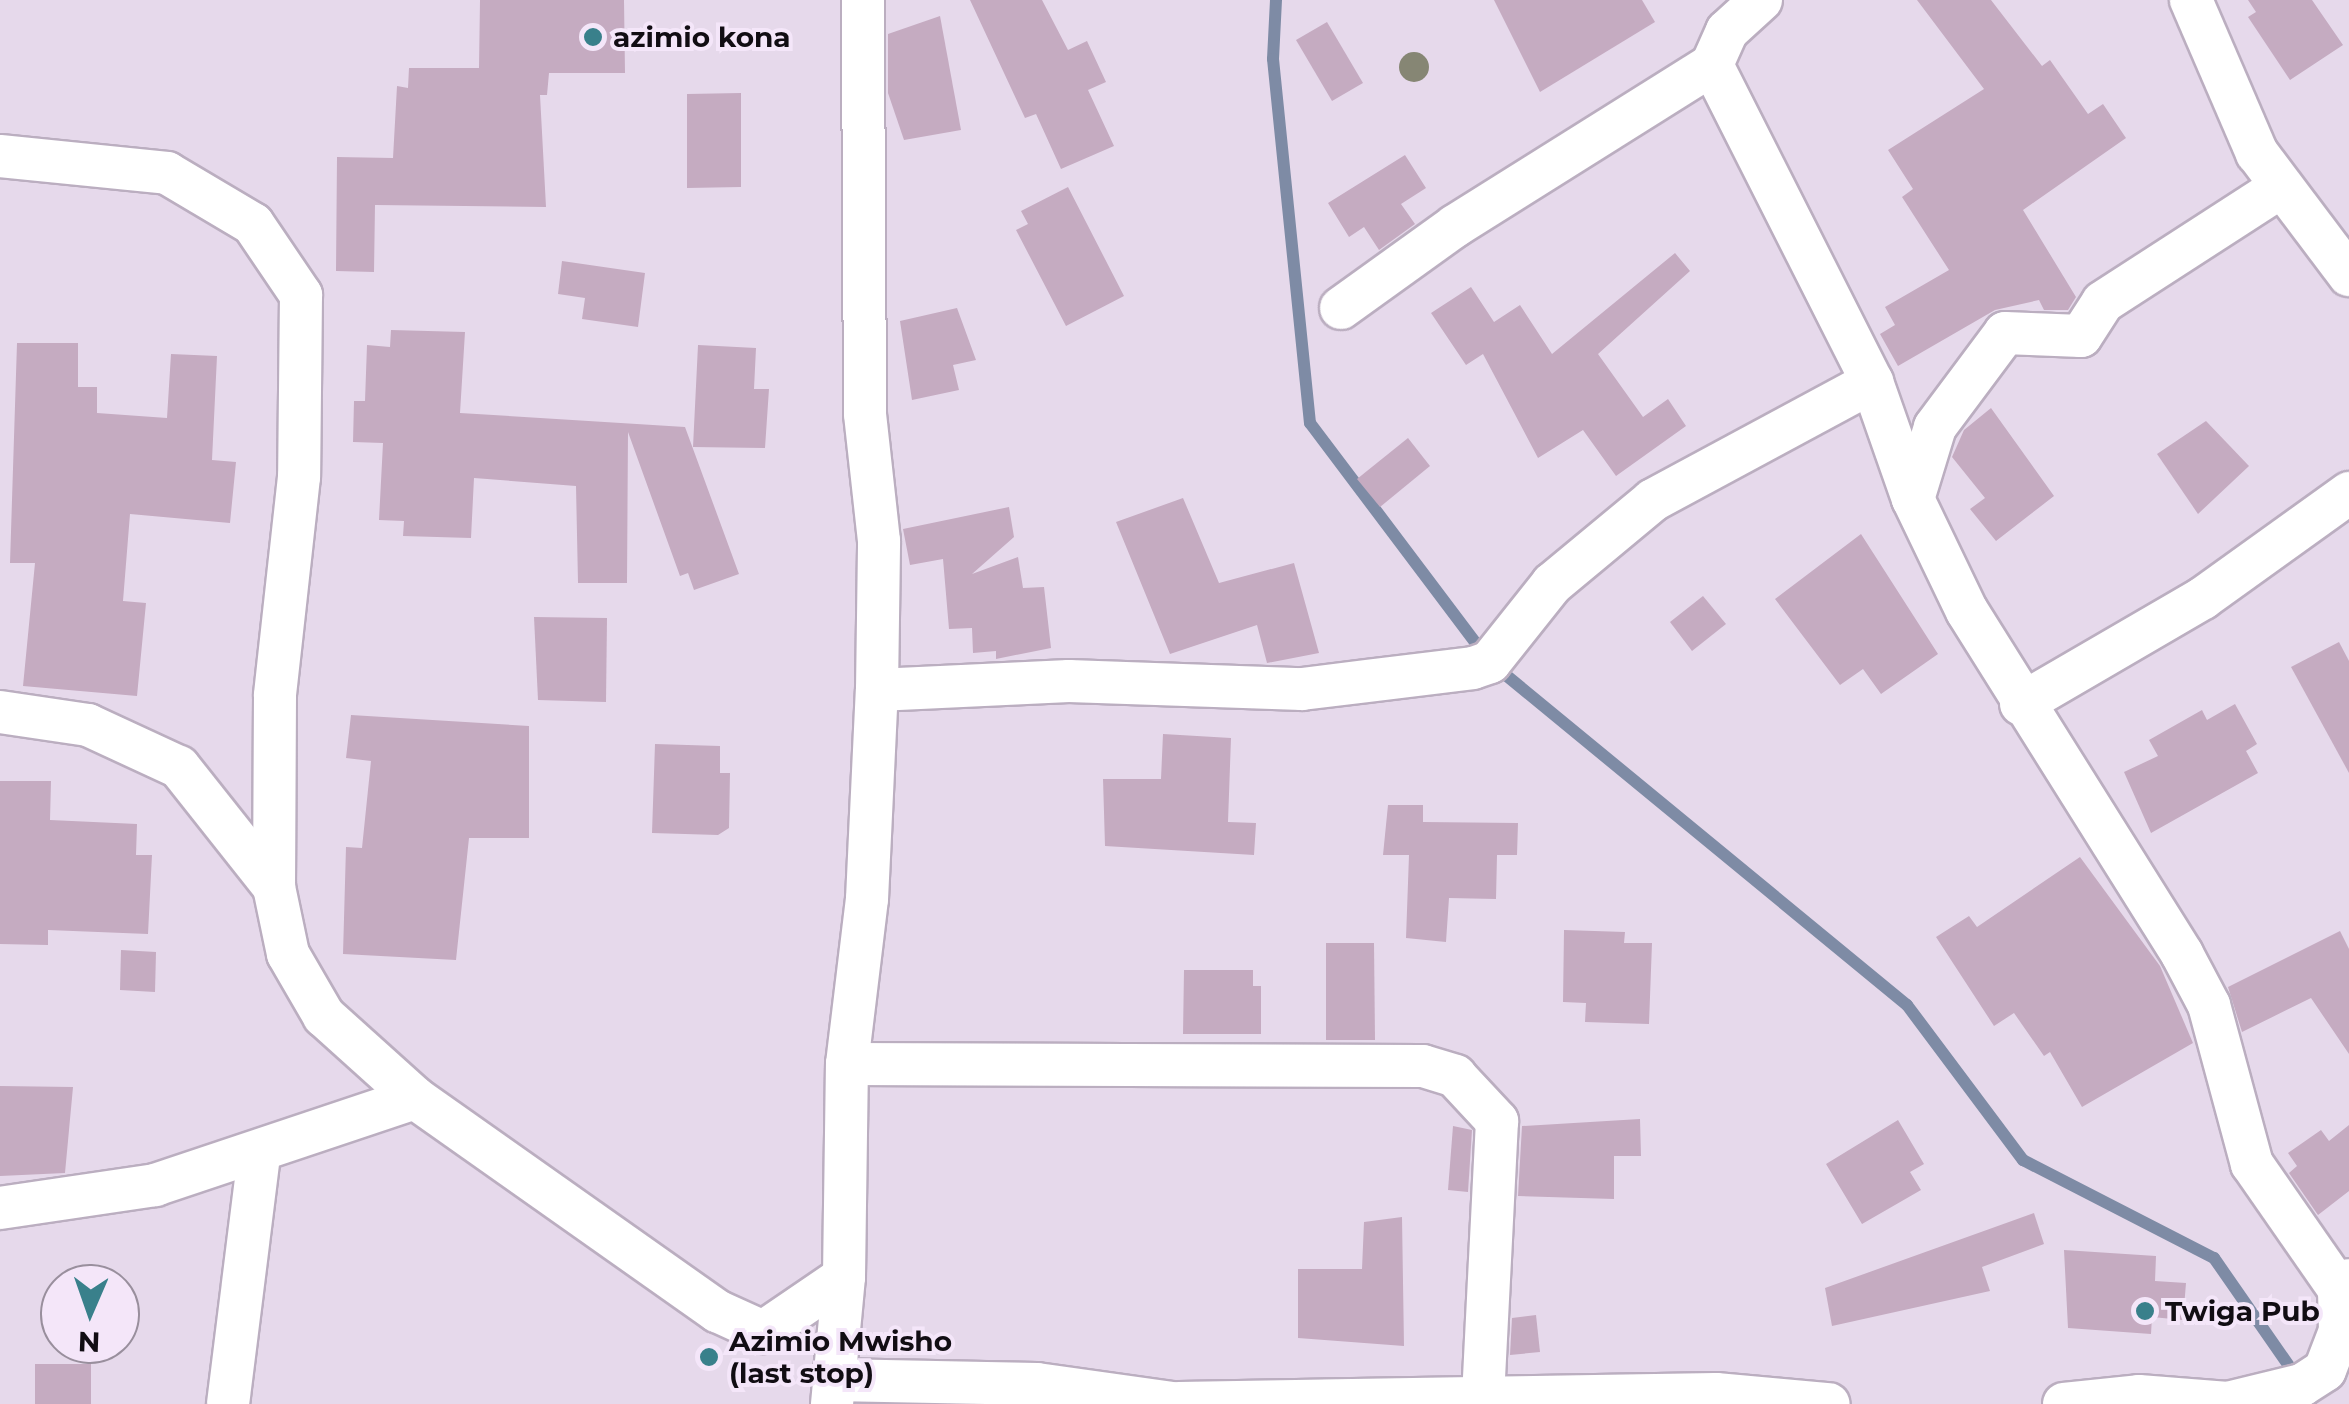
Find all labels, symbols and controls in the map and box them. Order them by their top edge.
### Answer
place label: azimio kona [613,20,791,54]
marker: azimio kona [582,26,604,48]
north arrow [40,1264,140,1364]
place label: Twiga Pub [2165,1294,2320,1328]
marker: Twiga Pub [2134,1300,2156,1322]
place label: Azimio Mwisho (last stop) [729,1324,952,1390]
text: N [77,1325,101,1359]
marker: Azimio Mwisho (last stop) [698,1346,720,1368]

